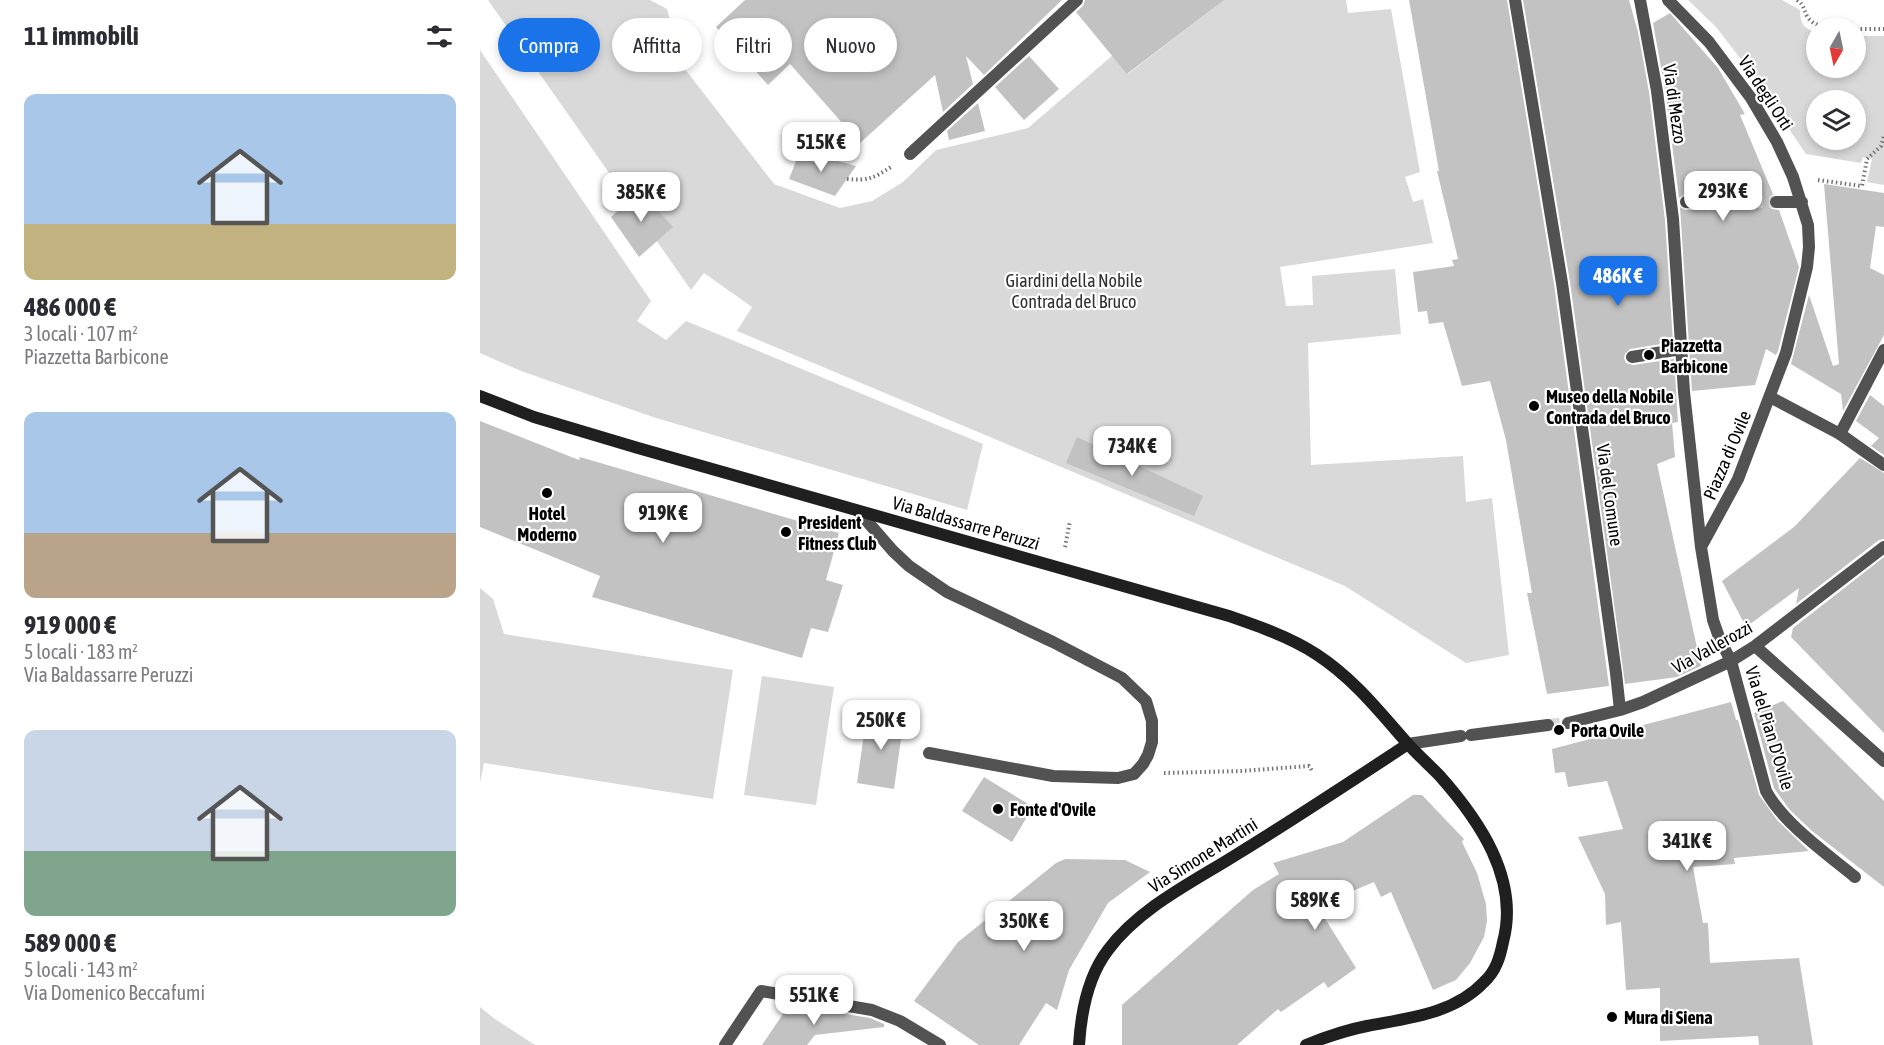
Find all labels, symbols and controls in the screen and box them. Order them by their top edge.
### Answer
chip: Compra [498,18,600,72]
chip: Affitta [612,18,702,72]
chip: Filtri [714,18,792,72]
chip: Nuovo [804,18,897,72]
north arrow [1806,18,1866,78]
map controls [1806,18,1866,150]
icon: filters [423,20,456,53]
text: 11 immobili [24,21,139,51]
street label: Via degli Orti [1734,52,1798,134]
street label: Via di Mezzo [1659,63,1691,145]
button: layers [1806,90,1866,150]
pin: 515K € [772,122,870,173]
text: 515K € [796,130,846,153]
icon: home [186,133,294,241]
pin: 293K € [1674,171,1772,222]
pin: 385K € [592,172,690,223]
text: 293K € [1698,179,1748,202]
text: 385K € [616,180,666,203]
pin: 486K € [1569,256,1667,307]
text: 486K € [1593,264,1643,287]
park label: Giardini della Nobile Contrada del Bruco [1006,270,1142,312]
text: 486 000 € [24,292,116,322]
text: 3 locali · 107 m² [24,322,138,345]
place label: Piazzetta Barbicone [1661,335,1728,377]
text: Piazzetta Barbicone [24,345,168,368]
marker: Piazzetta Barbicone [1642,348,1656,362]
place label: Museo della Nobile Contrada del Bruco [1546,386,1674,428]
marker: Museo della Nobile Contrada del Bruco [1527,399,1541,413]
street label: Piazza di Ovile [1699,407,1755,503]
pin: 734K € [1083,426,1181,477]
text: 734K € [1107,434,1157,457]
street label: Via del Comune [1592,443,1628,547]
icon: home [186,451,294,559]
marker: Hotel Moderno [540,486,554,500]
street label: Via Baldassarre Peruzzi [890,492,1042,554]
pin: 919K € [614,493,712,544]
text: 919K € [638,501,688,524]
place label: Hotel Moderno [517,503,577,545]
place label: President Fitness Club [798,512,877,554]
marker: President Fitness Club [779,525,793,539]
text: 919 000 € [24,610,116,640]
street label: Via Vallerozzi [1668,616,1756,678]
text: 5 locali · 183 m² [24,640,138,663]
text: Via Baldassarre Peruzzi [24,663,193,686]
street label: Via del Pian D'Ovile [1741,664,1799,792]
pin: 250K € [832,700,930,751]
text: 250K € [856,708,906,731]
place label: Porta Ovile [1571,720,1644,741]
marker: Porta Ovile [1552,723,1566,737]
icon: home [186,769,294,877]
place label: Fonte d'Ovile [1010,799,1096,820]
marker: Fonte d'Ovile [991,802,1005,816]
street label: Via Simone Martini [1145,813,1261,897]
pin: 341K € [1638,821,1736,872]
text: 341K € [1662,829,1712,852]
pin: 589K € [1266,880,1364,931]
text: 589K € [1290,888,1340,911]
pin: 350K € [975,901,1073,952]
text: 350K € [999,909,1049,932]
text: 589 000 € [24,928,116,958]
text: 5 locali · 143 m² [24,958,138,981]
pin: 551K € [765,975,863,1026]
text: Via Domenico Beccafumi [24,981,205,1004]
text: 551K € [789,983,839,1006]
place label: Mura di Siena [1624,1007,1713,1028]
marker: Mura di Siena [1605,1010,1619,1024]

